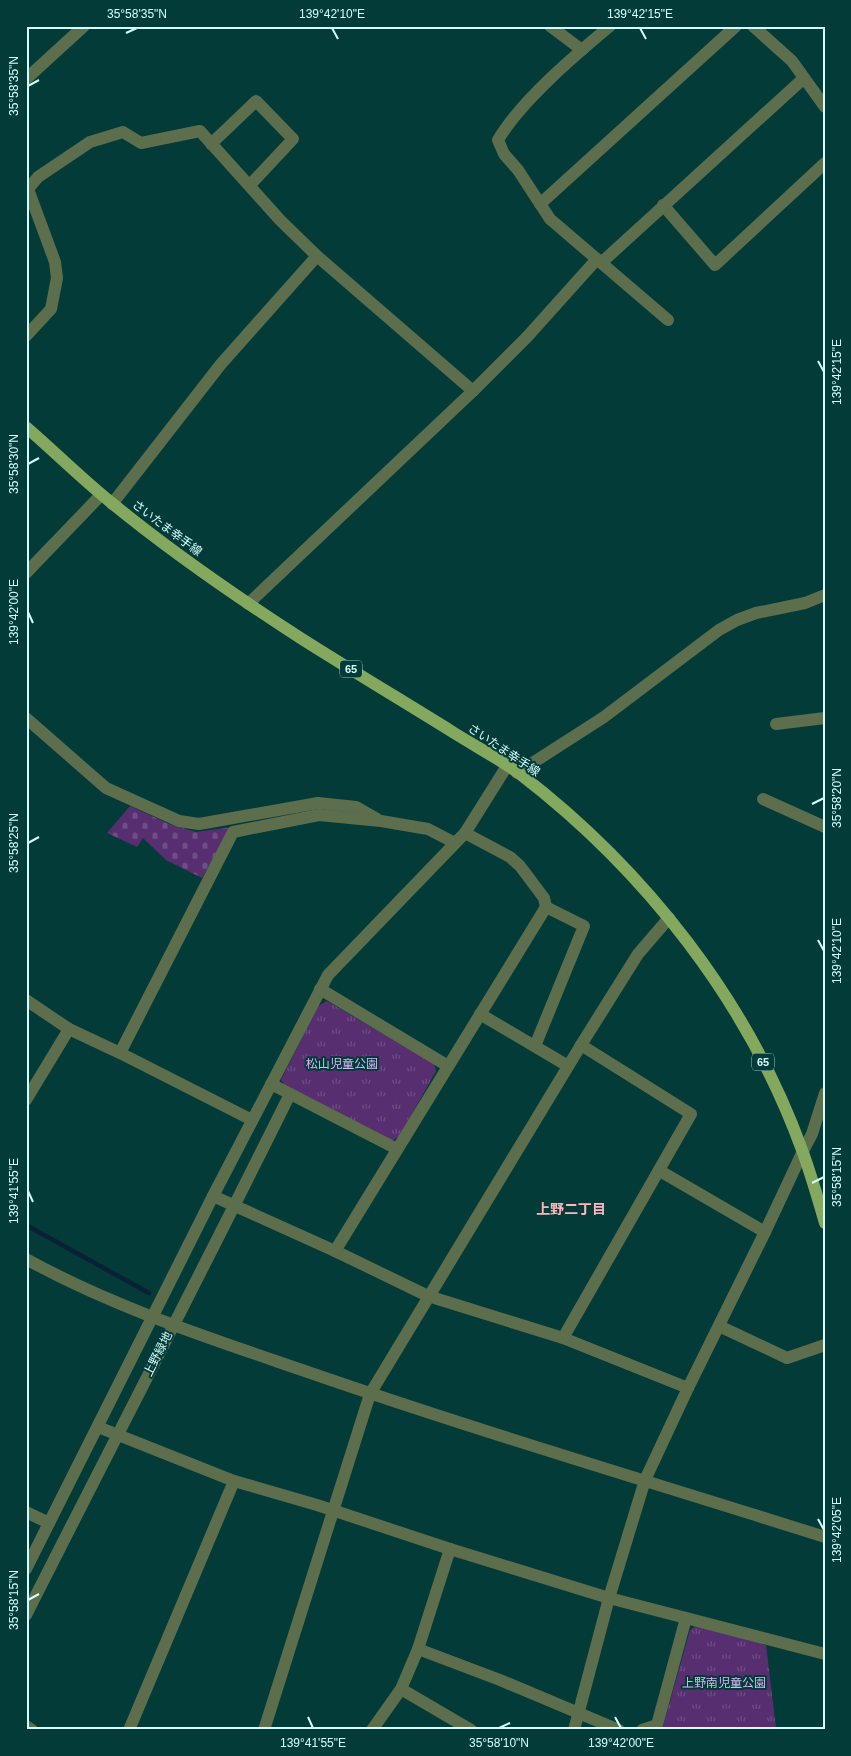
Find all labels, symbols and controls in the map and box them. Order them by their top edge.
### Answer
text: 35°58'35"N [107,7,167,21]
text: 139°42'10"E [299,7,365,21]
text: 139°42'15"E [607,7,673,21]
text: 35°58'35"N [7,56,21,116]
text: 139°42'15"E [830,339,844,405]
text: 35°58'30"N [7,434,21,494]
street label: さいたま幸手線 [129,497,205,559]
text: 139°42'00"E [7,579,21,645]
road number: 65 [340,661,362,678]
street label: さいたま幸手線 [465,721,543,779]
text: 35°58'20"N [830,768,844,828]
text: 35°58'25"N [7,813,21,873]
text: 139°42'10"E [830,918,844,984]
road number: 65 [752,1054,774,1070]
park label: 松山児童公園 [306,1057,378,1071]
text: 35°58'15"N [830,1147,844,1207]
text: 139°41'55"E [7,1158,21,1224]
district label: 上野二丁目 [536,1201,606,1217]
street label: 上野緑地 [141,1329,175,1379]
text: 139°42'05"E [830,1497,844,1563]
text: 35°58'15"N [7,1570,21,1630]
park label: 上野南児童公園 [682,1676,766,1690]
text: 139°41'55"E [280,1736,346,1750]
text: 35°58'10"N [469,1736,529,1750]
text: 139°42'00"E [588,1736,654,1750]

